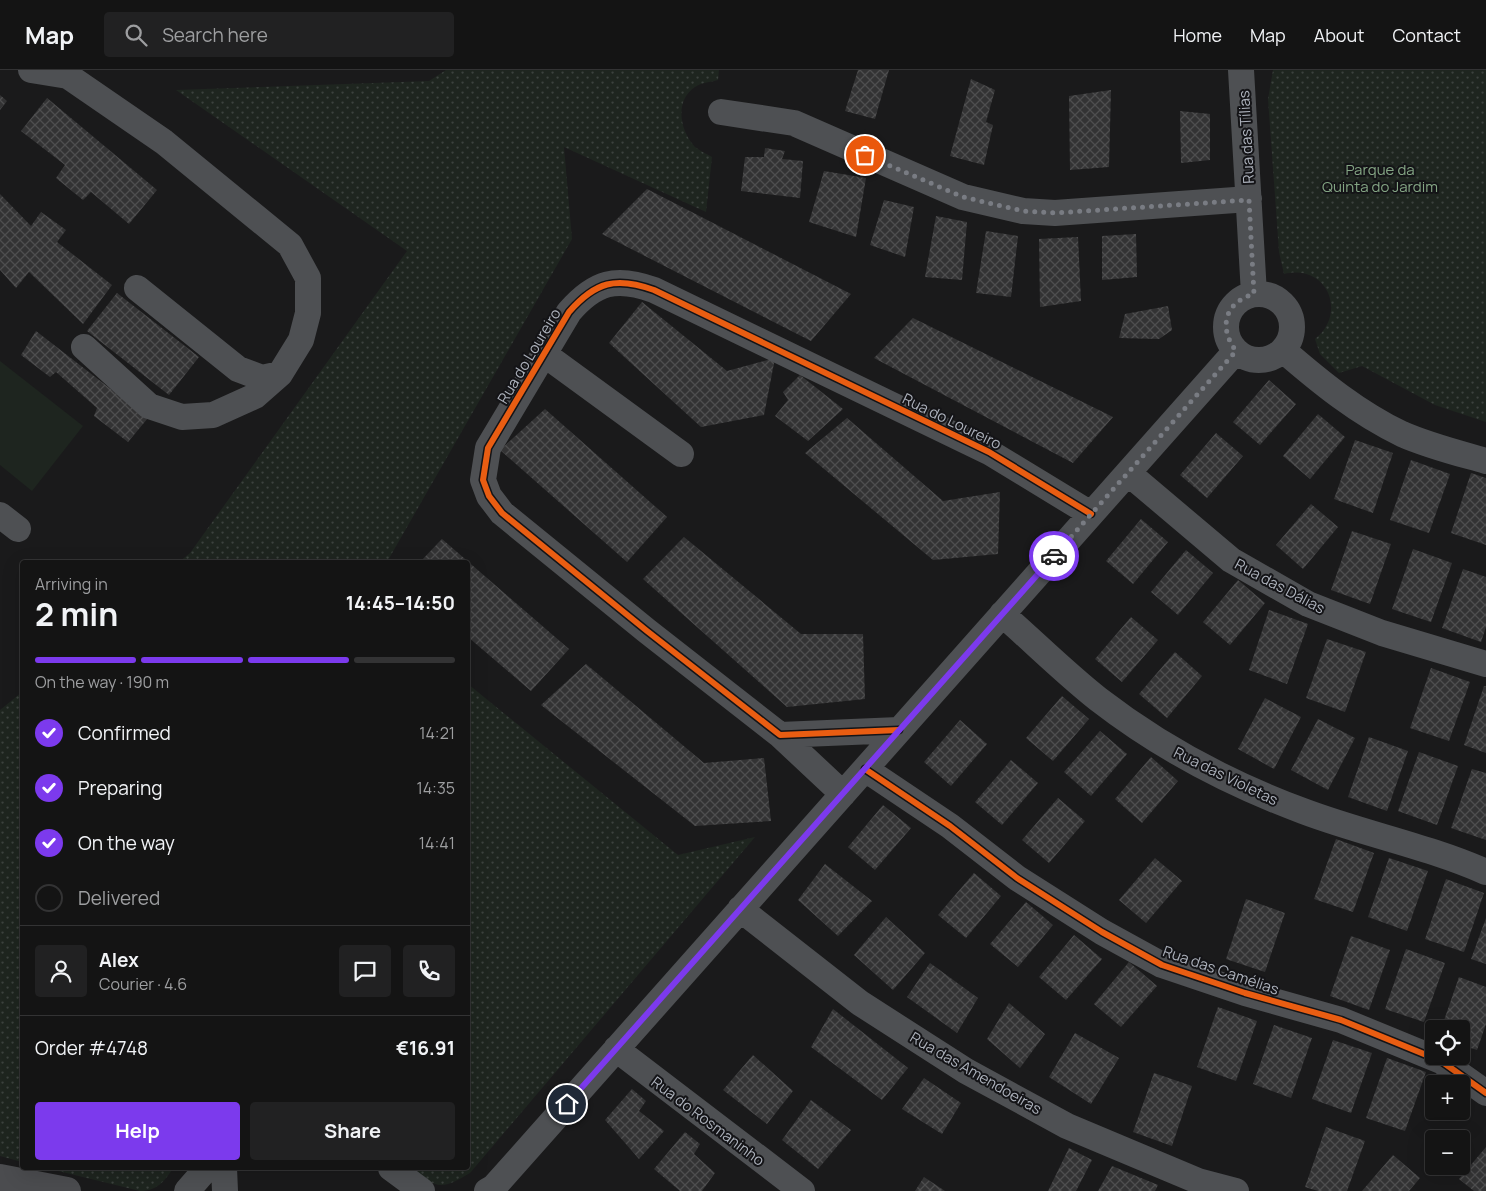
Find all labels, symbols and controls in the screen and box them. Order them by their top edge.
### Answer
search box [104,12,454,57]
text: Map [25,18,74,51]
icon: search [122,21,150,49]
text: Search here [162,22,268,48]
text: Home [1173,23,1222,47]
text: Map [1250,23,1286,47]
text: About [1314,23,1364,47]
text: Contact [1392,23,1461,47]
street label: Rua das Tílias [1233,90,1259,184]
pin [844,134,886,176]
icon: bag [851,141,879,169]
park label: Parque da Quinta do Jardim [1322,159,1438,197]
street label: Rua do Loureiro [492,304,566,408]
street label: Rua do Loureiro [899,388,1005,454]
courier [1029,531,1079,581]
icon: car [1040,542,1068,570]
street label: Rua das Dálias [1231,553,1329,619]
text: Arriving in [35,573,108,595]
text: 14:45–14:50 [346,590,455,616]
text: 2 min [35,592,118,636]
text: On the way · 190 m [35,671,169,693]
icon: check [35,719,63,747]
text: Confirmed [78,720,171,746]
text: 14:21 [419,722,455,744]
street label: Rua das Violetas [1170,742,1282,810]
icon: check [35,774,63,802]
text: Preparing [78,775,163,801]
text: 14:35 [416,777,455,799]
icon: check [35,829,63,857]
text: On the way [78,830,175,856]
text: 14:41 [419,832,455,854]
text: Delivered [78,885,160,911]
street label: Rua das Camélias [1160,940,1282,1000]
button: person [35,945,87,997]
button: chat [339,945,391,997]
button: phone [403,945,455,997]
text: Alex [99,947,139,973]
text: Courier · 4.6 [99,973,187,995]
map controls [1425,1020,1470,1175]
button: locate [1425,1020,1470,1065]
street label: Rua das Amendoeiras [906,1027,1046,1119]
text: Order #4748 [35,1035,148,1061]
text: €16.91 [396,1035,455,1061]
street label: Rua do Rosmaninho [647,1071,769,1171]
button: + [1425,1075,1470,1120]
pin [546,1083,588,1125]
icon: home [553,1090,581,1118]
button: Help [35,1102,240,1160]
button: Share [250,1102,455,1160]
button: − [1425,1130,1470,1175]

